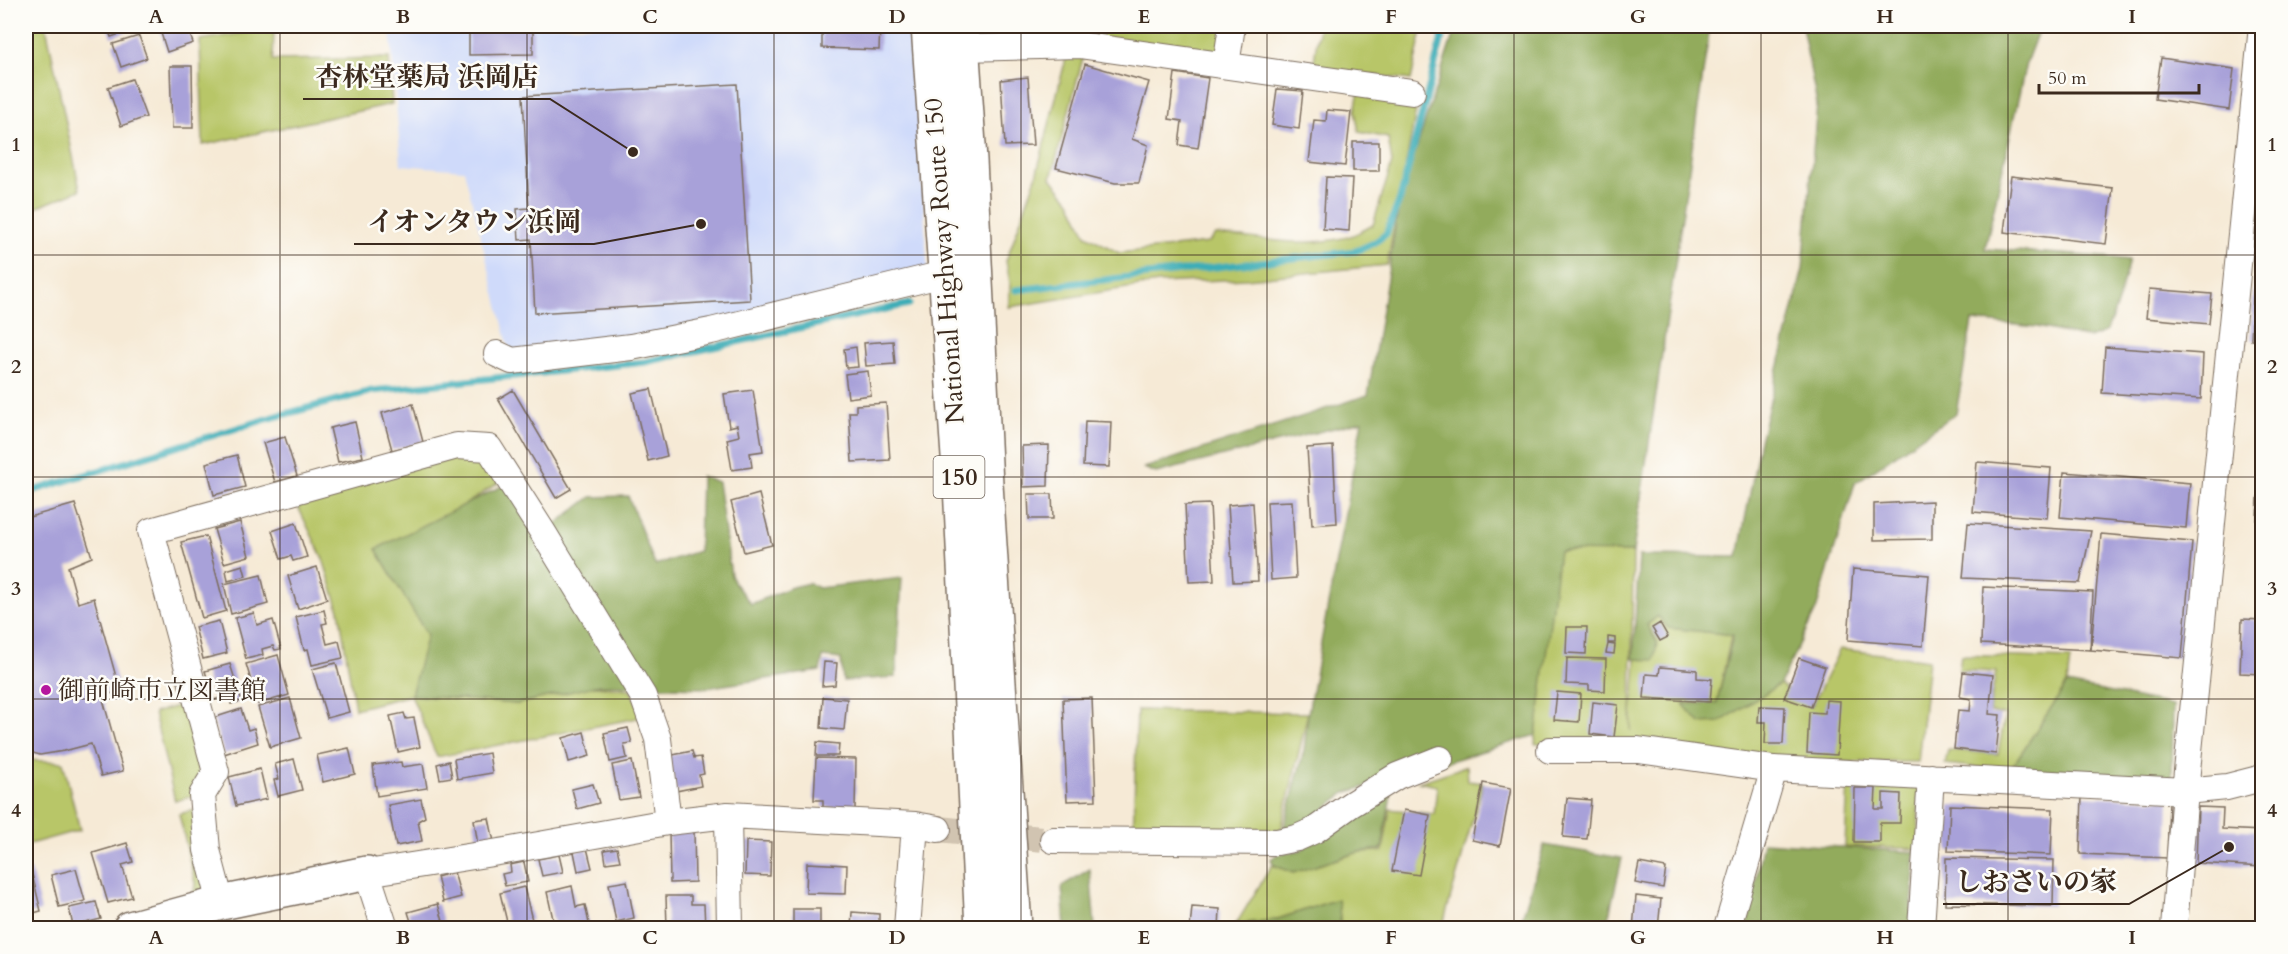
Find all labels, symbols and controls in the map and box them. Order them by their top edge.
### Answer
text: A [148,3,164,30]
text: B [396,3,410,30]
text: C [642,3,658,30]
text: D [888,3,906,30]
text: E [1138,3,1150,30]
text: F [1385,3,1397,30]
text: G [1630,3,1646,30]
text: H [1876,3,1894,30]
text: I [2128,3,2136,30]
callout: 杏林堂薬局 浜岡店 [303,54,550,99]
scale bar [2039,57,2200,95]
text: 杏林堂薬局 浜岡店 [315,59,539,96]
text: 50 m [2048,66,2087,91]
street label: National Highway Route 150 [915,97,973,425]
text: 1 [11,131,21,158]
text: 1 [2267,131,2277,158]
callout: イオンタウン浜岡 [354,199,594,244]
text: イオンタウン浜岡 [367,204,581,241]
text: 2 [11,353,21,380]
text: 2 [2267,353,2277,380]
road number: 150 [934,456,984,498]
text: 3 [11,575,21,602]
text: 3 [2267,575,2277,602]
place label: 御前崎市立図書館 [58,673,266,708]
marker: 御前崎市立図書館 [39,683,53,697]
text: 4 [11,797,21,824]
text: 4 [2267,797,2277,824]
callout: しおさいの家 [1943,859,2129,904]
text: しおさいの家 [1955,864,2117,901]
text: A [148,924,164,951]
text: B [396,924,410,951]
text: C [642,924,658,951]
text: D [888,924,906,951]
text: E [1138,924,1150,951]
text: F [1385,924,1397,951]
text: G [1630,924,1646,951]
text: H [1876,924,1894,951]
text: I [2128,924,2136,951]

